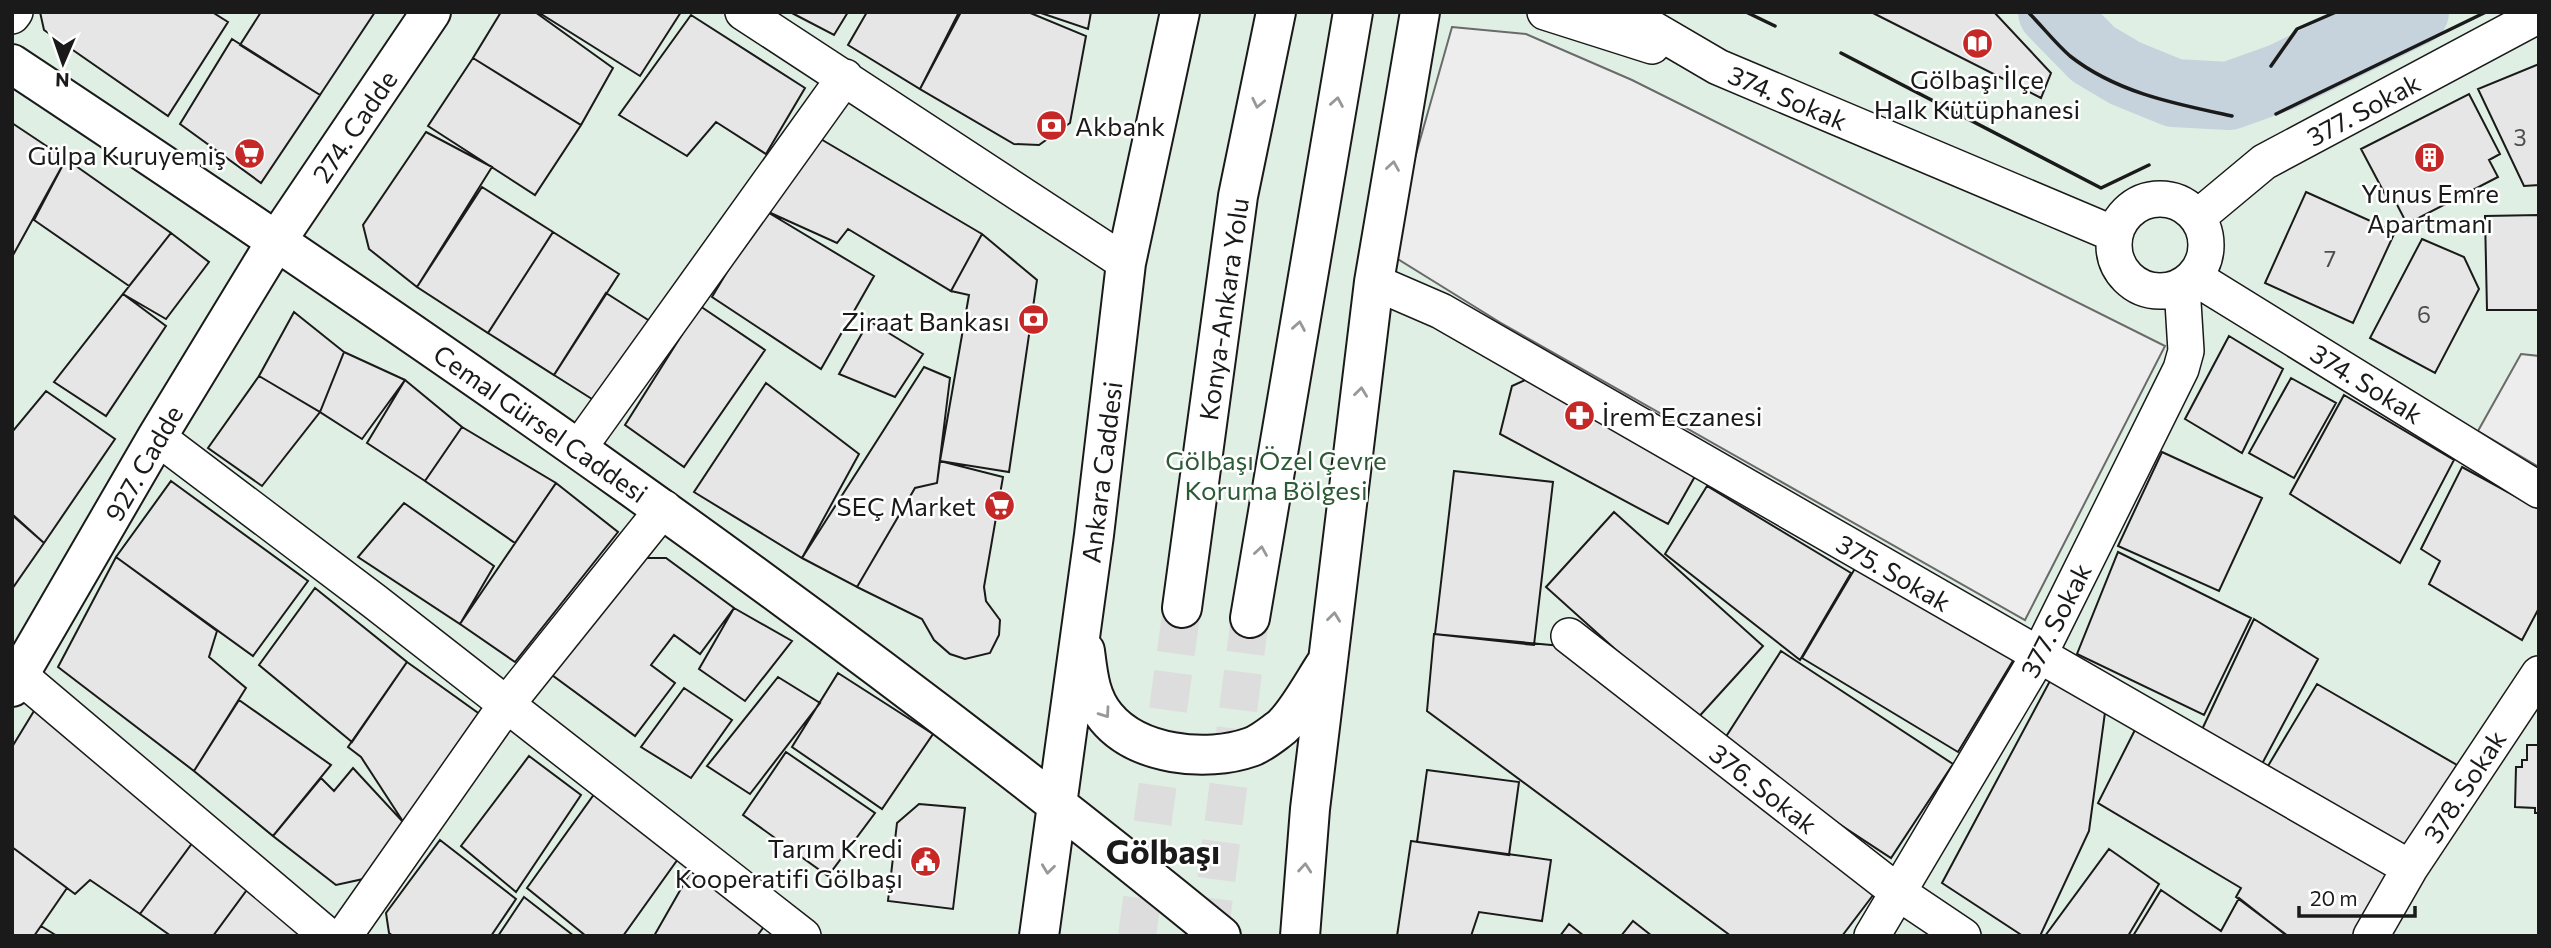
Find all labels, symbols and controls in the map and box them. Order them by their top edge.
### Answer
library icon: Gölbaşı İlçe Halk Kütüphanesi [1960,26,1994,60]
north arrow [28,28,98,98]
street label: 374. Sokak [1724,58,1852,136]
place label: Gölbaşı İlçe Halk Kütüphanesi [1874,63,2080,124]
street label: 274. Cadde [305,64,403,188]
street label: 377. Sokak [2301,66,2425,152]
text: N [55,69,70,92]
one-way arrow [1329,96,1344,108]
one-way arrow [1251,97,1266,109]
bank icon: Akbank [1035,108,1069,142]
place label: Akbank [1075,110,1165,141]
house number: 3 [2513,123,2527,151]
supermarket icon: Gülpa Kuruyemiş [232,137,266,171]
place label: Gülpa Kuruyemiş [27,139,226,170]
building icon: Yunus Emre Apartmanı [2413,140,2447,174]
one-way arrow [1385,160,1400,172]
place label: Yunus Emre Apartmanı [2361,177,2499,238]
street label: Konya-Ankara Yolu [1192,196,1254,422]
house number: 7 [2324,244,2336,272]
house number: 6 [2417,300,2431,328]
bank icon: Ziraat Bankası [1016,303,1050,337]
place label: Ziraat Bankası [841,305,1010,336]
one-way arrow [1291,321,1306,332]
street label: 374. Sokak [2305,336,2429,430]
street label: Cemal Gürsel Caddesi [428,338,654,508]
street label: Ankara Caddesi [1074,379,1128,565]
one-way arrow [1354,386,1369,397]
pharmacy icon: İrem Eczanesi [1562,398,1596,432]
street label: 927. Cadde [98,400,188,526]
place label: İrem Eczanesi [1602,400,1763,431]
park label: Gölbaşı Özel Çevre Koruma Bölgesi [1165,444,1387,505]
supermarket icon: SEÇ Market [982,488,1016,522]
place label: SEÇ Market [836,490,976,521]
street label: 375. Sokak [1831,527,1957,617]
one-way arrow [1253,545,1268,557]
street label: 377. Sokak [2013,558,2097,682]
one-way arrow [1326,612,1341,623]
one-way arrow [1097,705,1109,718]
street label: 378. Sokak [2416,724,2512,848]
street label: 376. Sokak [1704,737,1824,839]
district label: Gölbaşı [1106,830,1220,871]
place label: Tarım Kredi Kooperatifi Gölbaşı [675,832,903,893]
public building icon: Tarım Kredi Kooperatifi Gölbaşı [909,845,943,879]
one-way arrow [1297,862,1312,873]
one-way arrow [1041,863,1056,874]
scale bar [2299,874,2414,918]
text: 20 m [2310,885,2358,910]

